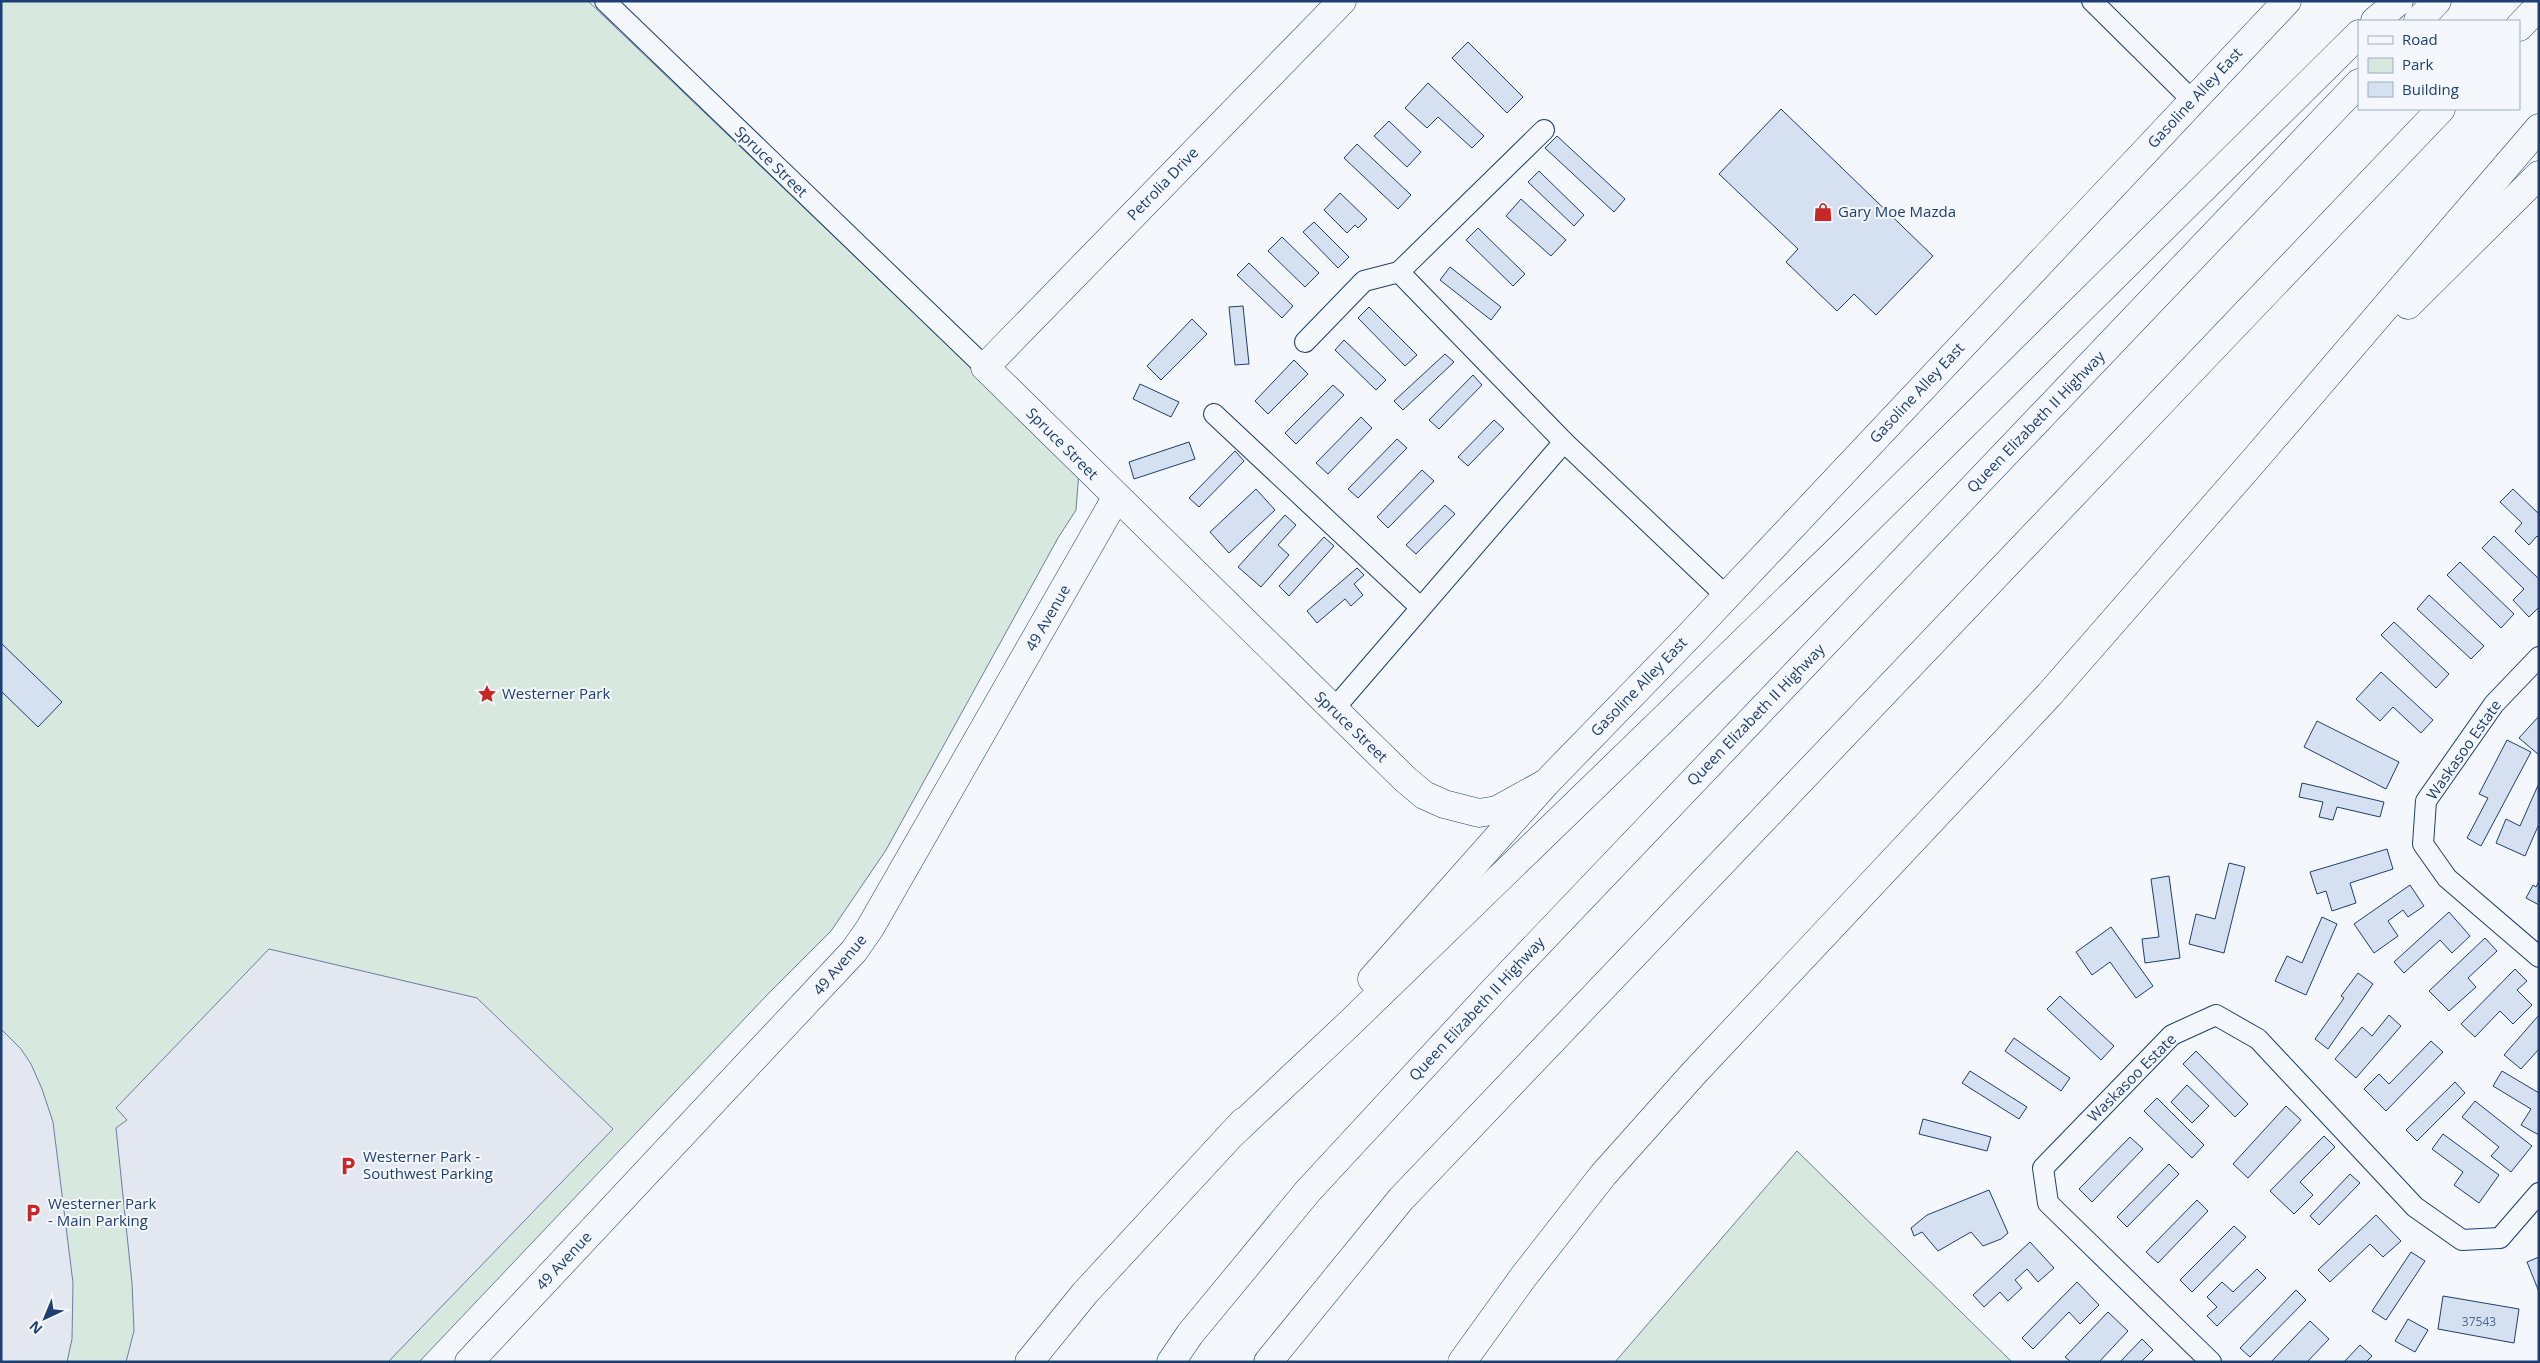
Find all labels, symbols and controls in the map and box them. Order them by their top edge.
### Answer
legend [2358,20,2520,110]
text: Road [2402,29,2438,49]
street label: Gasoline Alley East [2142,43,2246,152]
text: Park [2402,54,2433,74]
text: Building [2402,79,2459,99]
street label: Spruce Street [731,121,813,201]
street label: Petrolia Drive [1122,142,1202,224]
shop icon: Gary Moe Mazda [1812,201,1834,223]
place label: Gary Moe Mazda [1838,201,1956,221]
street label: Gasoline Alley East [1864,338,1968,447]
street label: Queen Elizabeth II Highway [1962,346,2109,497]
street label: Spruce Street [1022,403,1103,484]
street label: 49 Avenue [1020,581,1074,654]
street label: Gasoline Alley East [1586,632,1691,740]
street label: Queen Elizabeth II Highway [1682,639,1829,790]
place icon: Westerner Park [476,683,498,705]
place label: Westerner Park [502,683,610,703]
street label: Spruce Street [1311,686,1393,766]
street label: Waskasoo Estate [2421,696,2505,803]
street label: 49 Avenue [808,930,870,999]
street label: Queen Elizabeth II Highway [1404,932,1549,1085]
street label: Waskasoo Estate [2083,1029,2180,1126]
place label: Westerner Park - Southwest Parking [363,1146,493,1183]
parking icon: Westerner Park - Southwest Parking [337,1155,359,1177]
place label: Westerner Park - Main Parking [48,1193,156,1230]
parking icon: Westerner Park - Main Parking [22,1202,44,1224]
street label: 49 Avenue [531,1227,596,1294]
north arrow [20,1293,70,1343]
house number: 37543 [2462,1313,2496,1330]
text: N [25,1317,46,1339]

